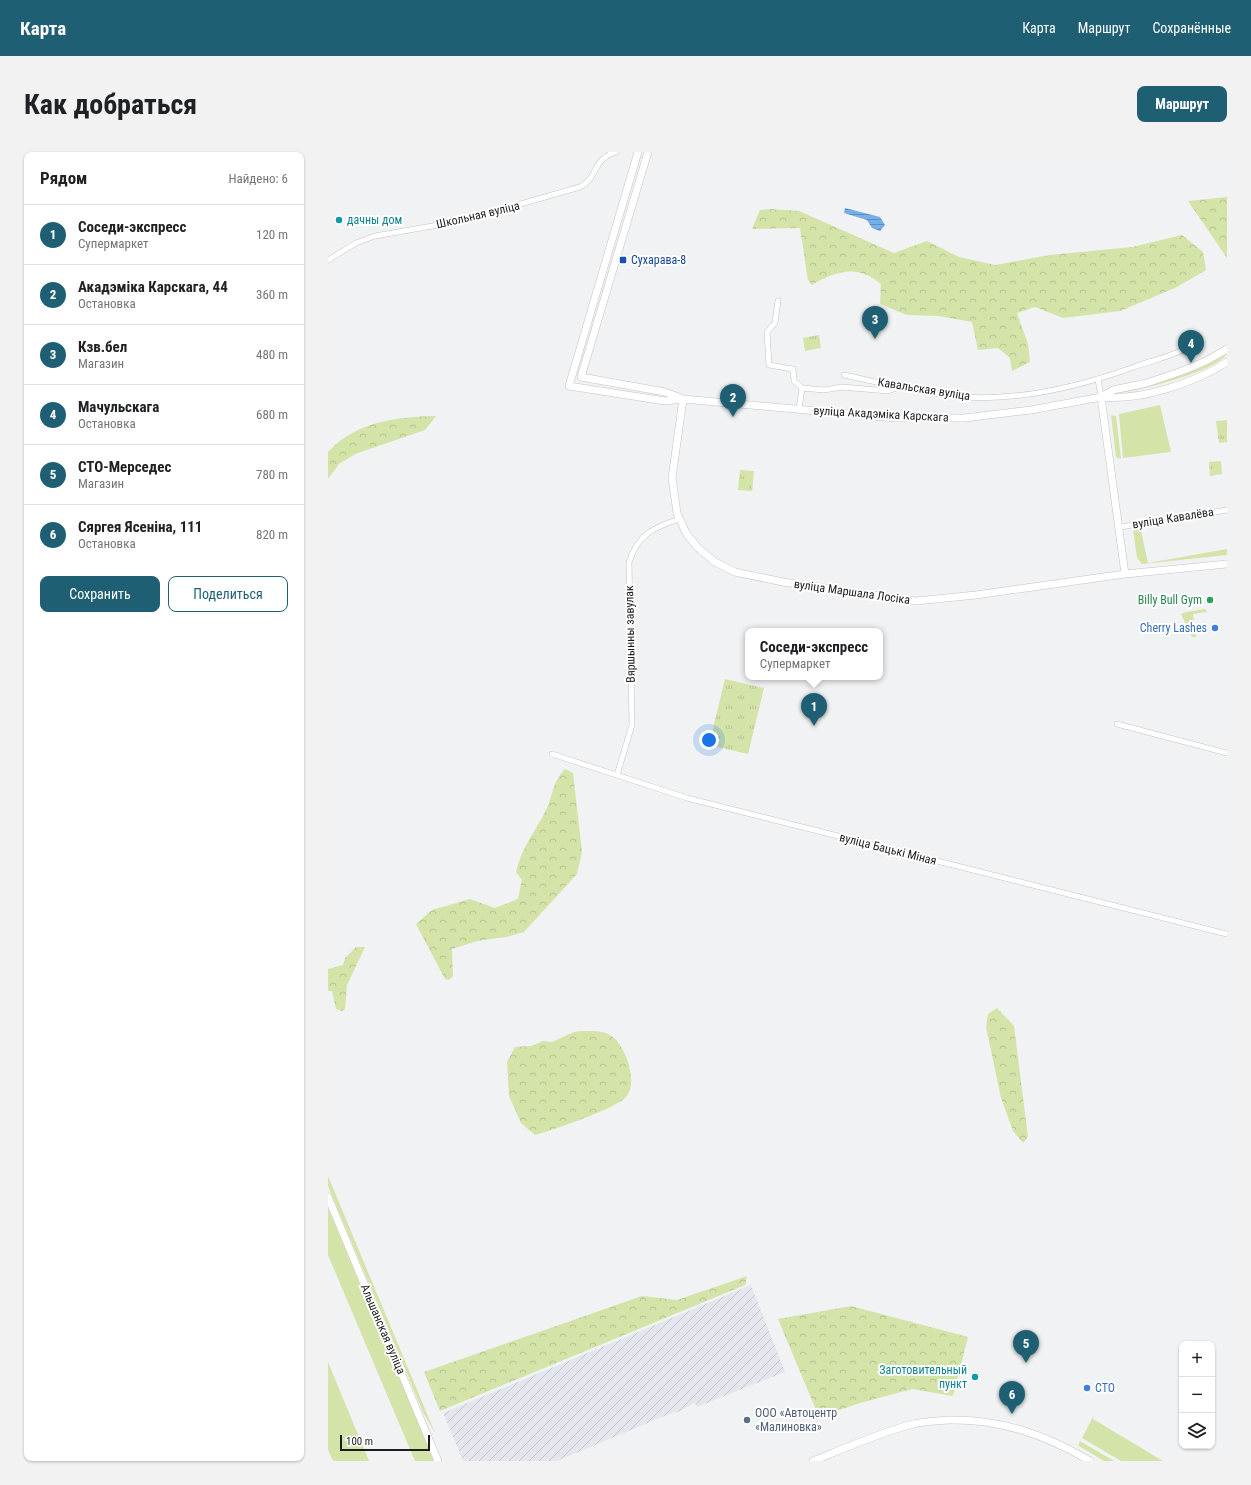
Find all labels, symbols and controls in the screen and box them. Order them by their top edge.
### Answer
text: Карта [20,17,66,40]
text: Карта [1022,20,1056,36]
text: Маршрут [1078,20,1130,36]
text: Сохранённые [1152,20,1231,36]
button: Маршрут [1137,86,1227,122]
text: Как добраться [24,88,197,121]
text: Рядом [40,168,87,188]
text: Найдено: 6 [228,171,288,186]
street label: Школьная вуліца [435,199,521,231]
place label: дачны дом [347,213,402,227]
marker: дачны дом [334,215,344,225]
text: Соседи-экспресс [78,218,186,236]
text: 1 [50,227,56,242]
text: 120 m [256,227,288,242]
text: Супермаркет [78,236,149,251]
place label: Сухарава-8 [631,253,686,267]
marker: Сухарава-8 [618,255,628,265]
text: Акадэміка Карскага, 44 [78,278,228,296]
text: 2 [50,287,56,302]
text: 360 m [256,287,288,302]
text: Остановка [78,296,136,311]
pin: 3 [862,306,888,339]
pin: 4 [1178,330,1204,363]
text: Кзв.бел [78,338,127,356]
text: 3 [50,347,56,362]
text: 480 m [256,347,288,362]
text: Магазин [78,356,124,371]
street label: Кавальская вуліца [877,375,971,403]
pin: 2 [720,384,746,417]
text: Мачульскага [78,398,159,416]
street label: вуліца Акадэміка Карскага [813,403,949,425]
text: 4 [50,407,56,422]
text: 680 m [256,407,288,422]
text: Остановка [78,416,136,431]
text: СТО-Мерседес [78,458,171,476]
text: 5 [50,467,56,482]
text: 780 m [256,467,288,482]
text: Магазин [78,476,124,491]
street label: вуліца Кавалёва [1131,505,1215,531]
text: Сяргея Ясеніна, 111 [78,518,202,536]
text: 6 [50,527,56,542]
text: 820 m [256,527,288,542]
text: Остановка [78,536,136,551]
button: Сохранить [40,576,160,612]
button: Поделиться [168,576,288,612]
street label: вуліца Маршала Лосіка [793,577,911,607]
street label: Вяршынны завулак [622,585,638,683]
place label: Billy Bull Gym [1138,593,1202,607]
marker: Billy Bull Gym [1205,595,1215,605]
place label: Cherry Lashes [1140,621,1207,635]
marker: Cherry Lashes [1210,623,1220,633]
popup [745,628,883,680]
text: Соседи-экспресс [760,638,868,656]
text: Супермаркет [760,656,830,671]
pin: 1 [801,693,827,726]
your location [699,730,719,750]
street label: вуліца Бацькі Міная [838,830,938,868]
street label: Альшанская вуліца [358,1282,408,1376]
pin: 5 [1013,1330,1039,1363]
map controls [1179,1341,1215,1449]
button: + [1179,1341,1215,1377]
place label: Заготовительный пункт [879,1363,967,1391]
marker: Заготовительный пункт [970,1372,980,1382]
button: − [1179,1377,1215,1413]
pin: 6 [999,1381,1025,1414]
place label: СТО [1095,1381,1115,1395]
marker: СТО [1082,1383,1092,1393]
place label: ООО «Автоцентр «Малиновка» [755,1406,837,1434]
button: layers [1179,1413,1215,1449]
marker: ООО «Автоцентр «Малиновка» [742,1415,752,1425]
scale bar [340,1433,430,1452]
text: 100 m [346,1435,373,1448]

